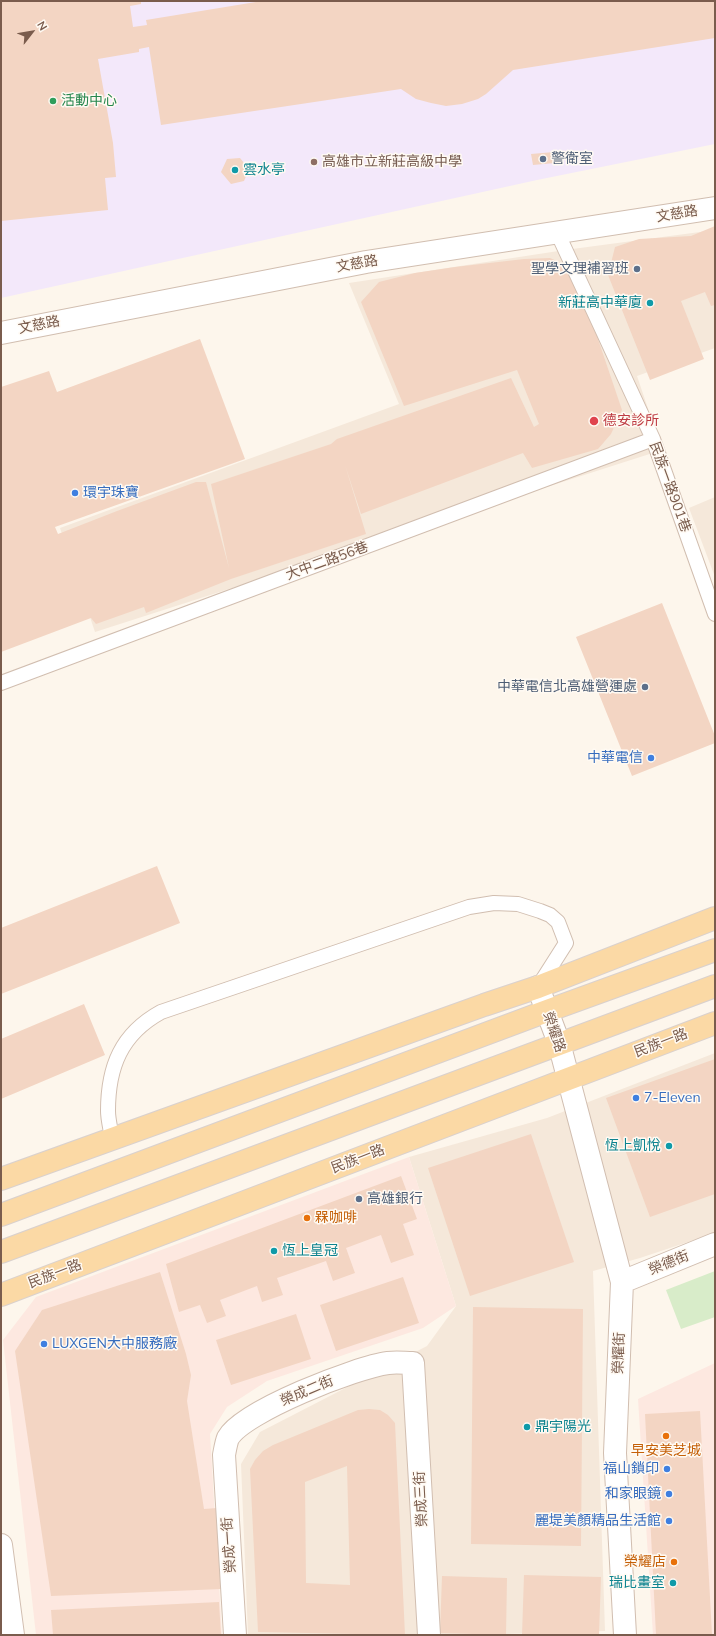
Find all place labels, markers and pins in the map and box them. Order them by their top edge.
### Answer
place label: 活動中心 [61,93,117,109]
marker: 活動中心 [48,96,58,106]
place label: 警衛室 [551,151,593,167]
place label: 高雄市立新莊高級中學 [322,154,462,170]
marker: 警衛室 [538,154,548,164]
marker: 高雄市立新莊高級中學 [309,157,319,167]
place label: 雲水亭 [243,162,285,178]
marker: 雲水亭 [230,165,240,175]
place label: 聖學文理補習班 [531,261,629,277]
marker: 聖學文理補習班 [632,264,642,274]
place label: 新莊高中華廈 [558,295,642,311]
marker: 新莊高中華廈 [645,298,655,308]
place label: 德安診所 [603,413,659,429]
marker: 德安診所 [588,415,600,427]
place label: 環宇珠寶 [83,485,139,501]
marker: 環宇珠寶 [70,488,80,498]
place label: 中華電信北高雄營運處 [497,679,637,695]
marker: 中華電信北高雄營運處 [640,682,650,692]
place label: 中華電信 [587,750,643,766]
marker: 中華電信 [646,753,656,763]
place label: 7-Eleven [644,1090,701,1106]
marker: 7-Eleven [631,1093,641,1103]
place label: 恆上凱悅 [605,1138,661,1154]
marker: 恆上凱悅 [664,1141,674,1151]
place label: 高雄銀行 [367,1191,423,1207]
marker: 高雄銀行 [354,1194,364,1204]
place label: 槑咖啡 [315,1210,357,1226]
marker: 槑咖啡 [302,1213,312,1223]
place label: 恆上皇冠 [282,1243,338,1259]
marker: 恆上皇冠 [269,1246,279,1256]
place label: LUXGEN大中服務廠 [52,1336,177,1352]
marker: LUXGEN大中服務廠 [39,1339,49,1349]
place label: 鼎宇陽光 [535,1419,591,1435]
marker: 鼎宇陽光 [522,1422,532,1432]
marker: 早安美芝城 [661,1431,671,1441]
place label: 早安美芝城 [631,1443,701,1459]
place label: 福山鎖印 [603,1461,659,1477]
marker: 福山鎖印 [662,1464,672,1474]
place label: 和家眼鏡 [605,1486,661,1502]
marker: 和家眼鏡 [664,1489,674,1499]
place label: 麗堤美顏精品生活館 [535,1513,661,1529]
marker: 麗堤美顏精品生活館 [664,1516,674,1526]
place label: 榮耀店 [624,1554,666,1570]
marker: 榮耀店 [669,1557,679,1567]
place label: 瑞比畫室 [609,1575,665,1591]
marker: 瑞比畫室 [668,1578,678,1588]

